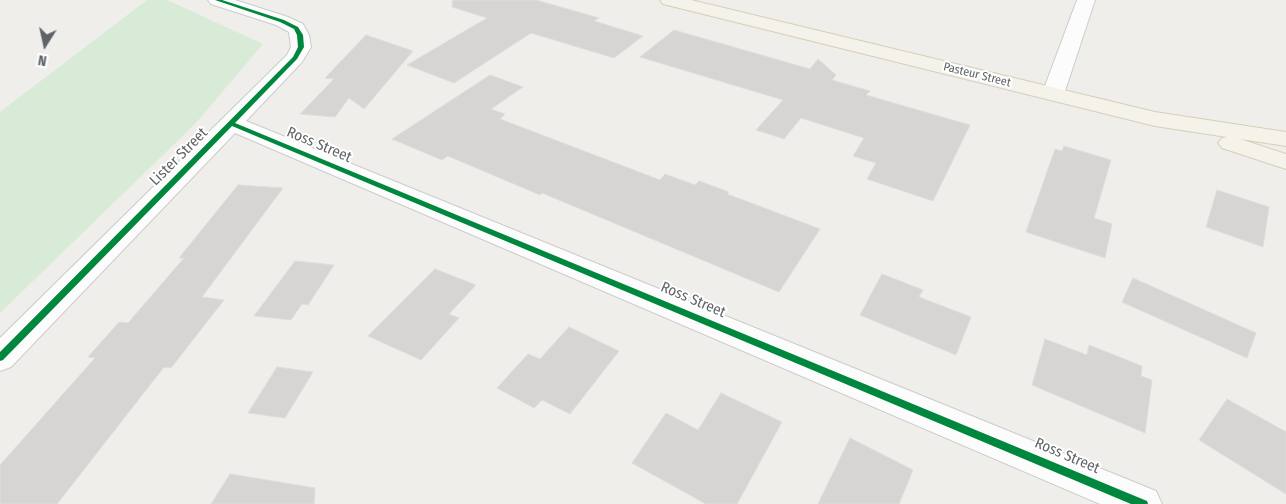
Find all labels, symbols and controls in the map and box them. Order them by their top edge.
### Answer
north arrow [20,20,70,70]
text: N [37,51,48,69]
street label: Pasteur Street [942,60,1012,90]
street label: Ross Street [284,123,354,167]
street label: Lister Street [146,124,212,190]
street label: Ross Street [658,278,728,322]
street label: Ross Street [1032,434,1102,478]

